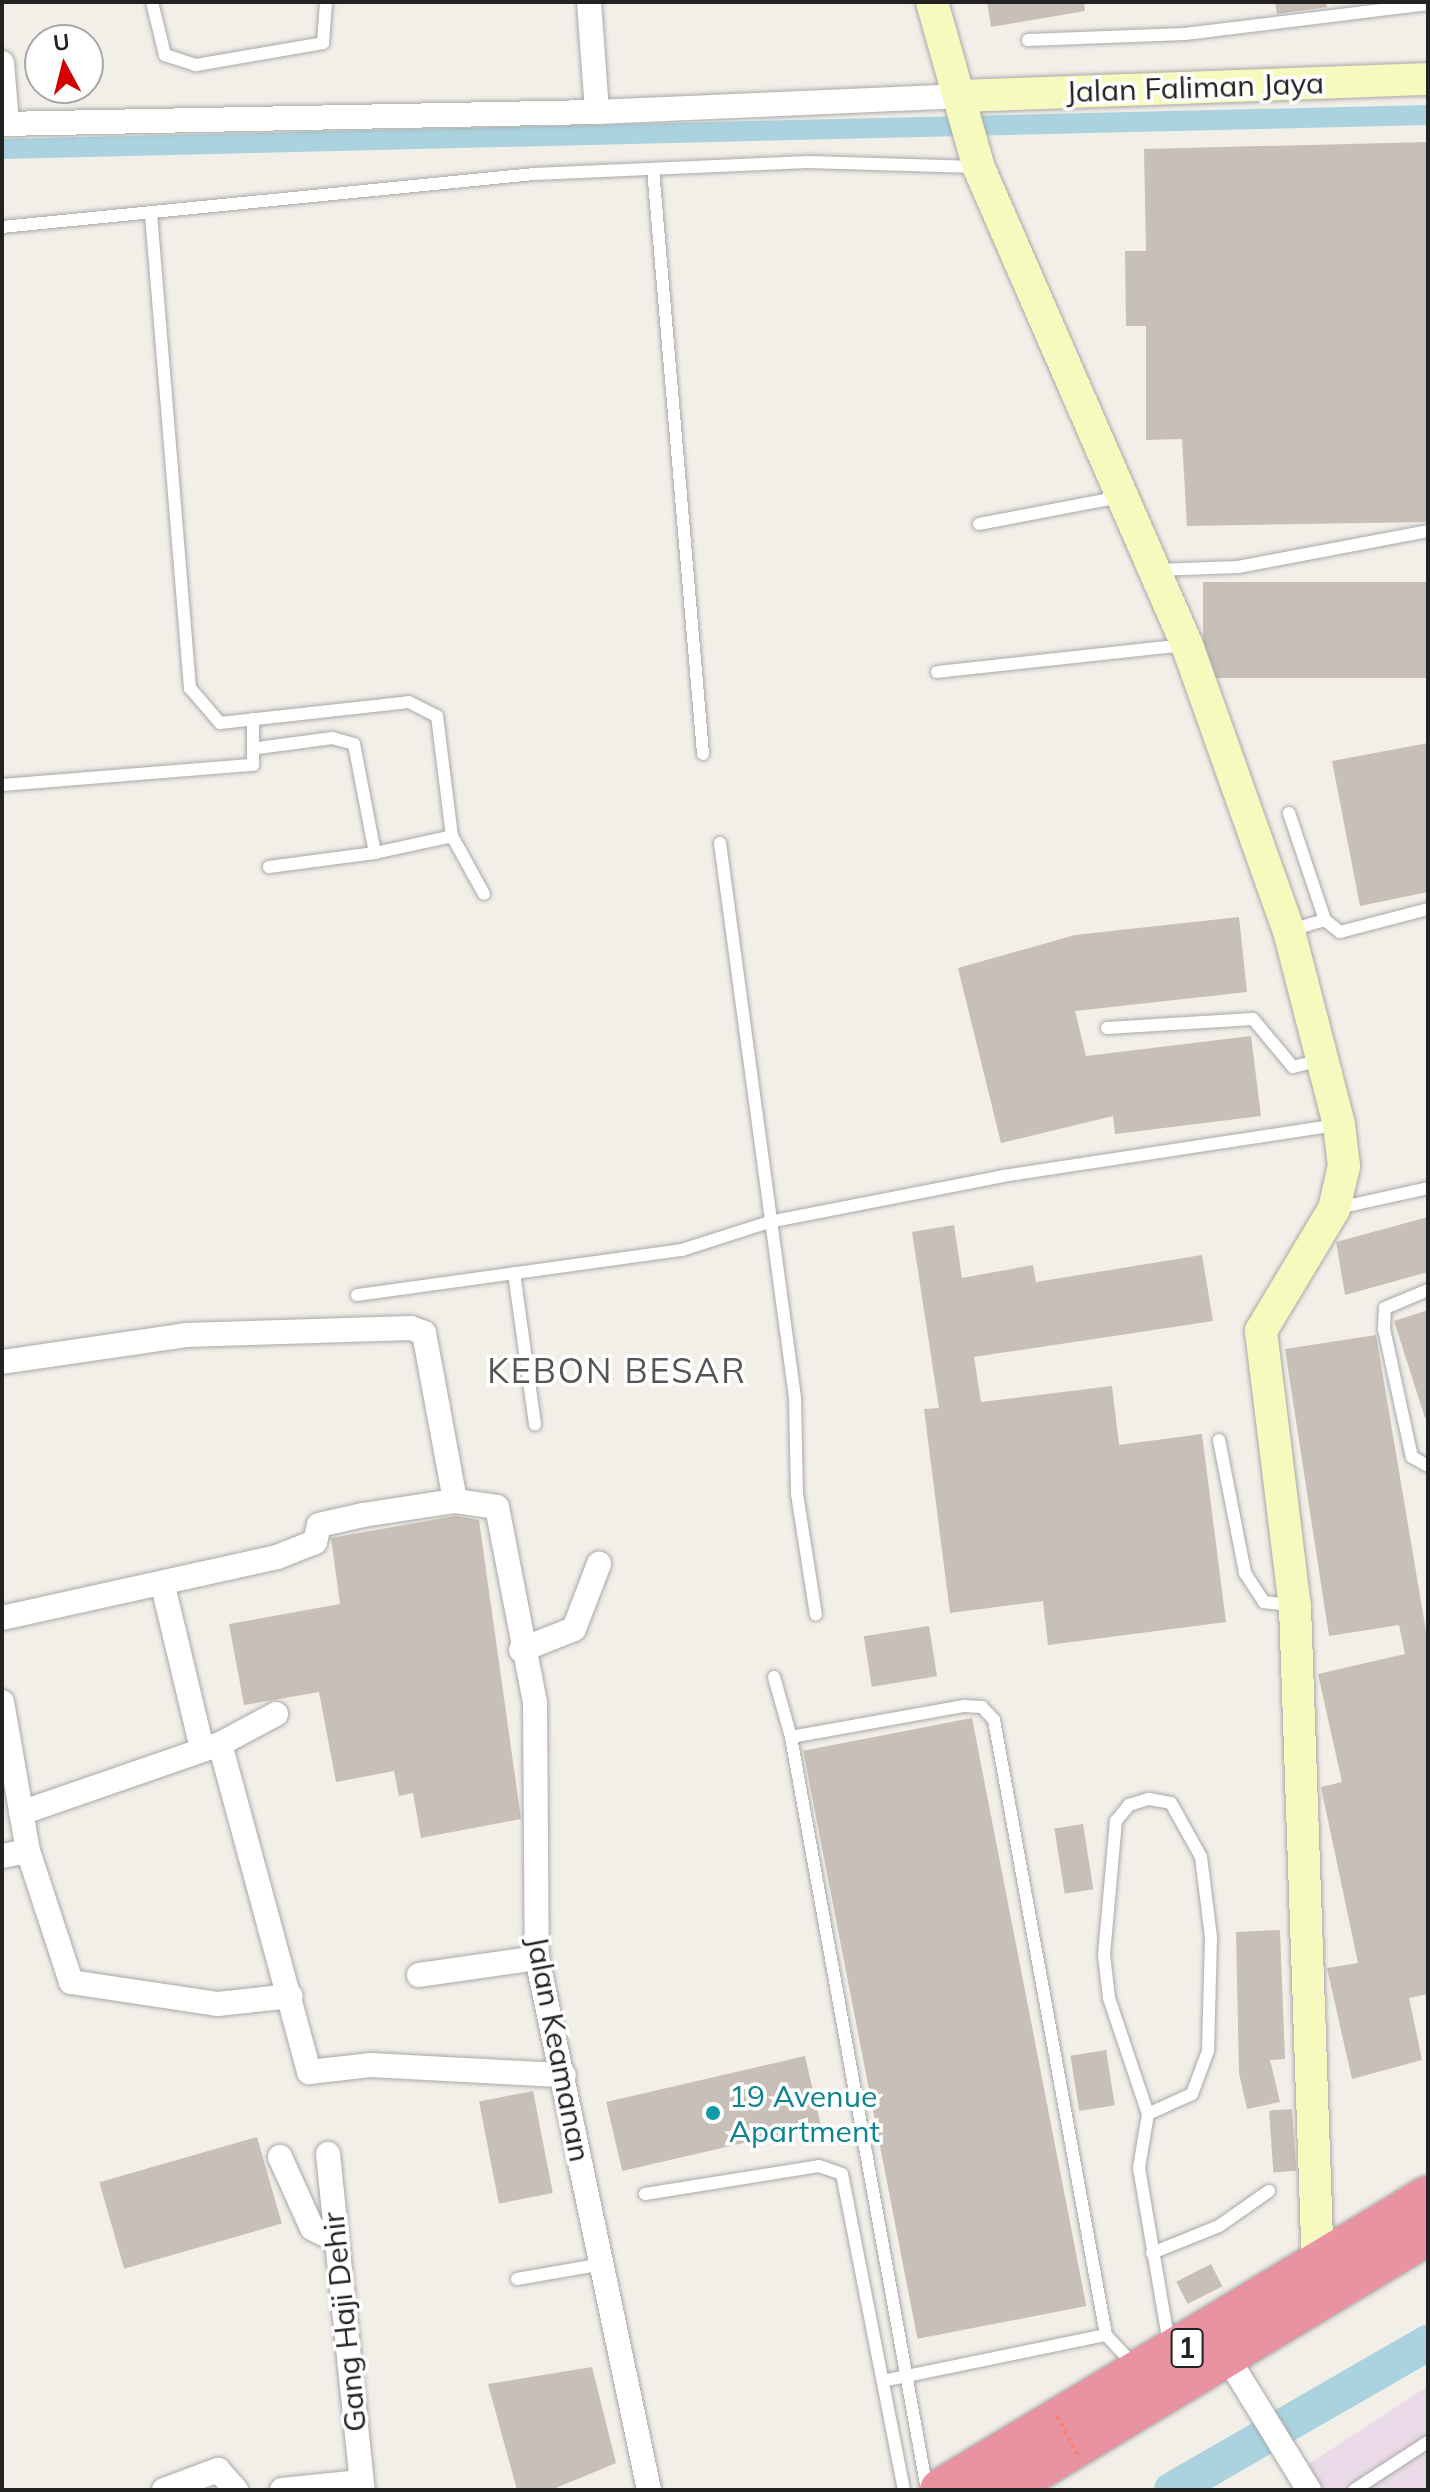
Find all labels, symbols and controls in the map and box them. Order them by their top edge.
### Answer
north arrow [24,24,104,104]
text: U [52,27,71,57]
street label: Jalan Faliman Jaya [1065,65,1325,109]
district label: KEBON BESAR [487,1351,747,1391]
street label: Jalan Keamanan [519,1933,599,2165]
place label: 19 Avenue Apartment [729,2078,880,2148]
marker: 19 Avenue Apartment [704,2104,722,2122]
street label: Gang Haji Dehir [315,2210,373,2434]
road number: 1 [1169,2324,1205,2372]

